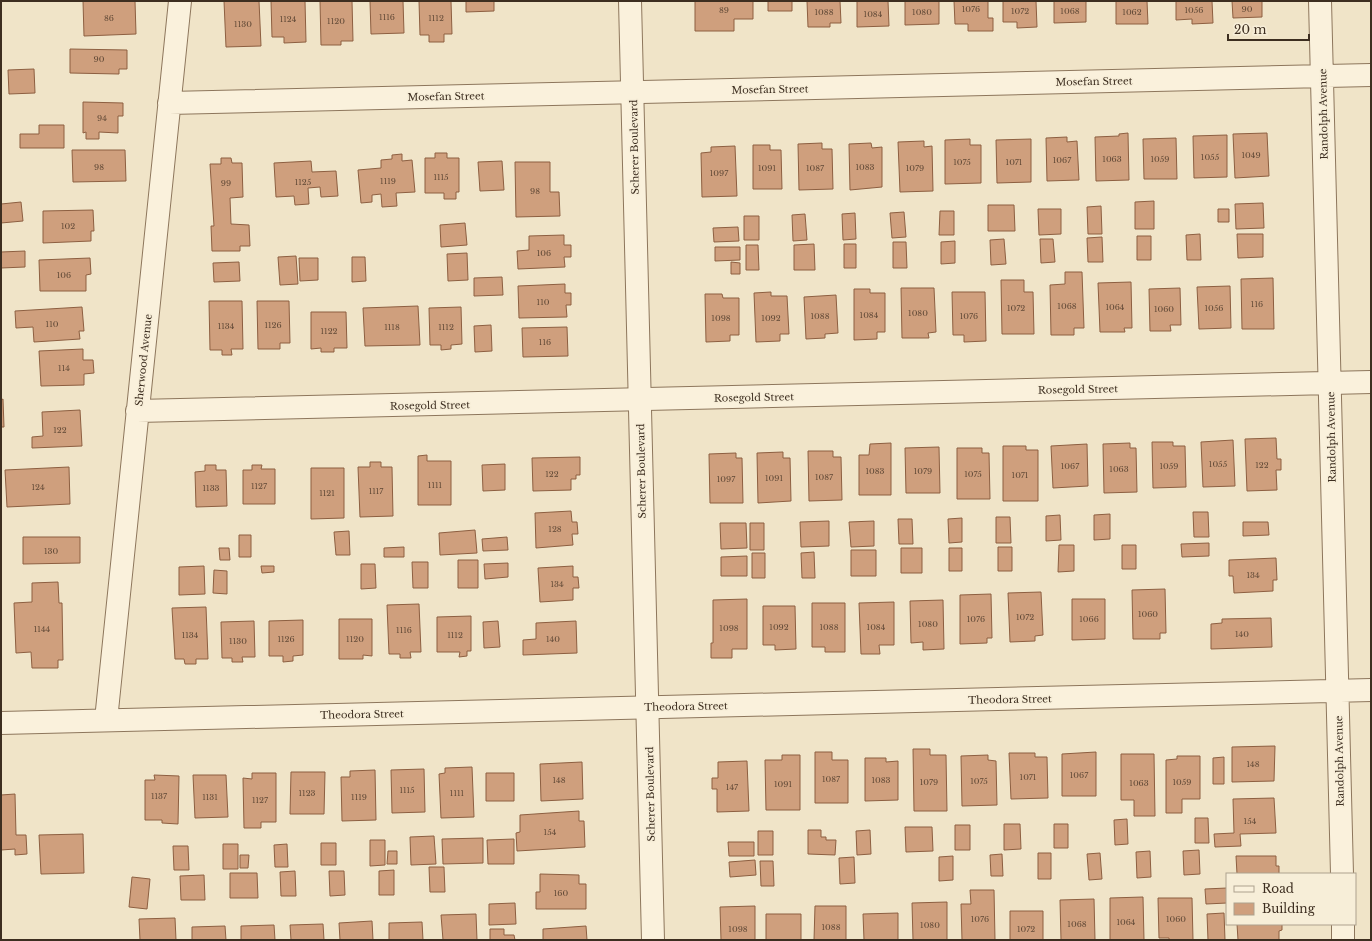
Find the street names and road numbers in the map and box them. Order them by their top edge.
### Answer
street label: Randolph Avenue [1316,68,1331,160]
street label: Mosefan Street [1055,74,1133,89]
street label: Mosefan Street [731,82,809,97]
street label: Mosefan Street [407,89,485,104]
street label: Scherer Boulevard [627,99,642,195]
street label: Sherwood Avenue [132,313,155,407]
street label: Rosegold Street [1038,382,1118,397]
street label: Rosegold Street [714,390,794,405]
street label: Randolph Avenue [1324,391,1339,483]
street label: Rosegold Street [390,398,470,413]
street label: Scherer Boulevard [634,423,649,519]
street label: Theodora Street [968,692,1052,707]
street label: Theodora Street [644,699,728,714]
street label: Theodora Street [320,707,404,722]
street label: Randolph Avenue [1332,715,1347,807]
street label: Scherer Boulevard [643,746,658,842]

